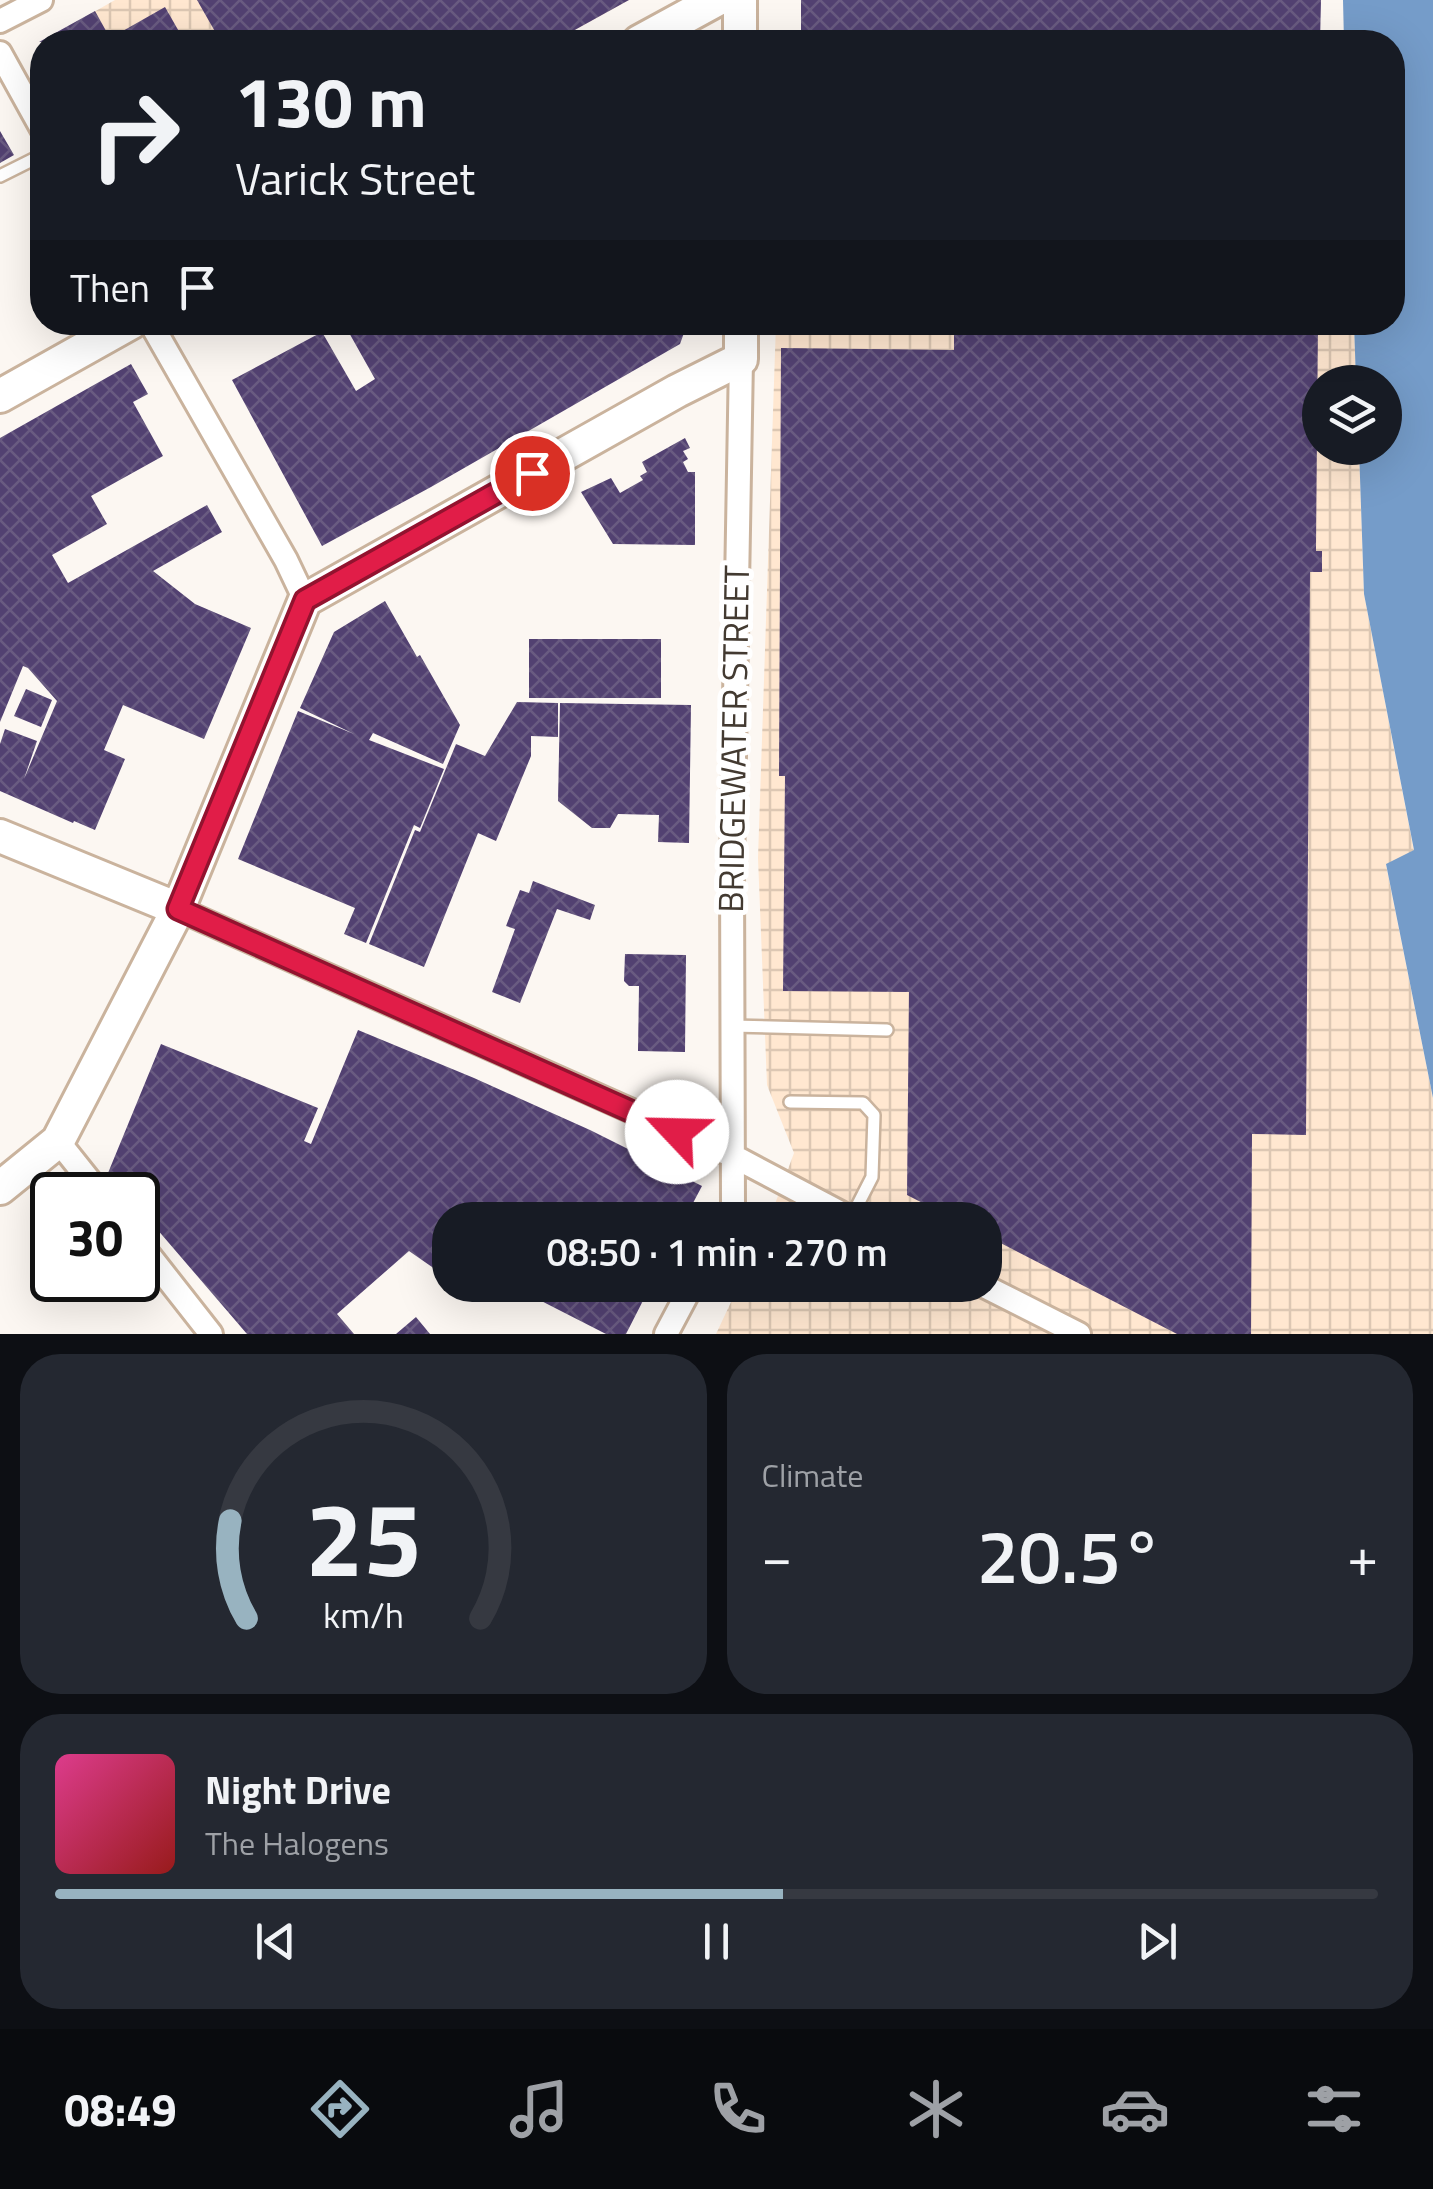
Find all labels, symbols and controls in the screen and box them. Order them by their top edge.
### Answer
text: 130 m [235,48,427,154]
icon: right [70,70,200,200]
text: Varick Street [235,144,475,212]
text: Then [70,259,150,317]
icon: arrive [170,260,225,315]
map controls [1302,365,1402,465]
button: layers [1302,365,1402,465]
pin [490,431,575,516]
icon: arrive [505,446,560,501]
street label: BRIDGEWATER STREET [703,565,763,913]
position arrow [625,1080,729,1184]
speed limit sign: 30 [30,1172,160,1302]
text: 08:50 · 1 min · 270 m [546,1223,888,1281]
text: Climate [762,1451,863,1499]
text: 25 [305,1458,421,1616]
text: 20.5° [977,1498,1163,1612]
text: − [762,1514,792,1597]
text: + [1347,1514,1378,1597]
text: km/h [323,1587,404,1642]
text: Night Drive [205,1761,391,1819]
text: The Halogens [205,1819,389,1867]
icon: previous [248,1914,303,1969]
icon: pause [689,1914,744,1969]
icon: next [1130,1914,1185,1969]
icon: directions [305,2074,375,2144]
icon: music [504,2074,574,2144]
icon: phone [703,2074,773,2144]
icon: climate [901,2074,971,2144]
icon: car [1100,2074,1170,2144]
icon: filters [1299,2074,1369,2144]
text: 08:49 [64,2075,177,2143]

